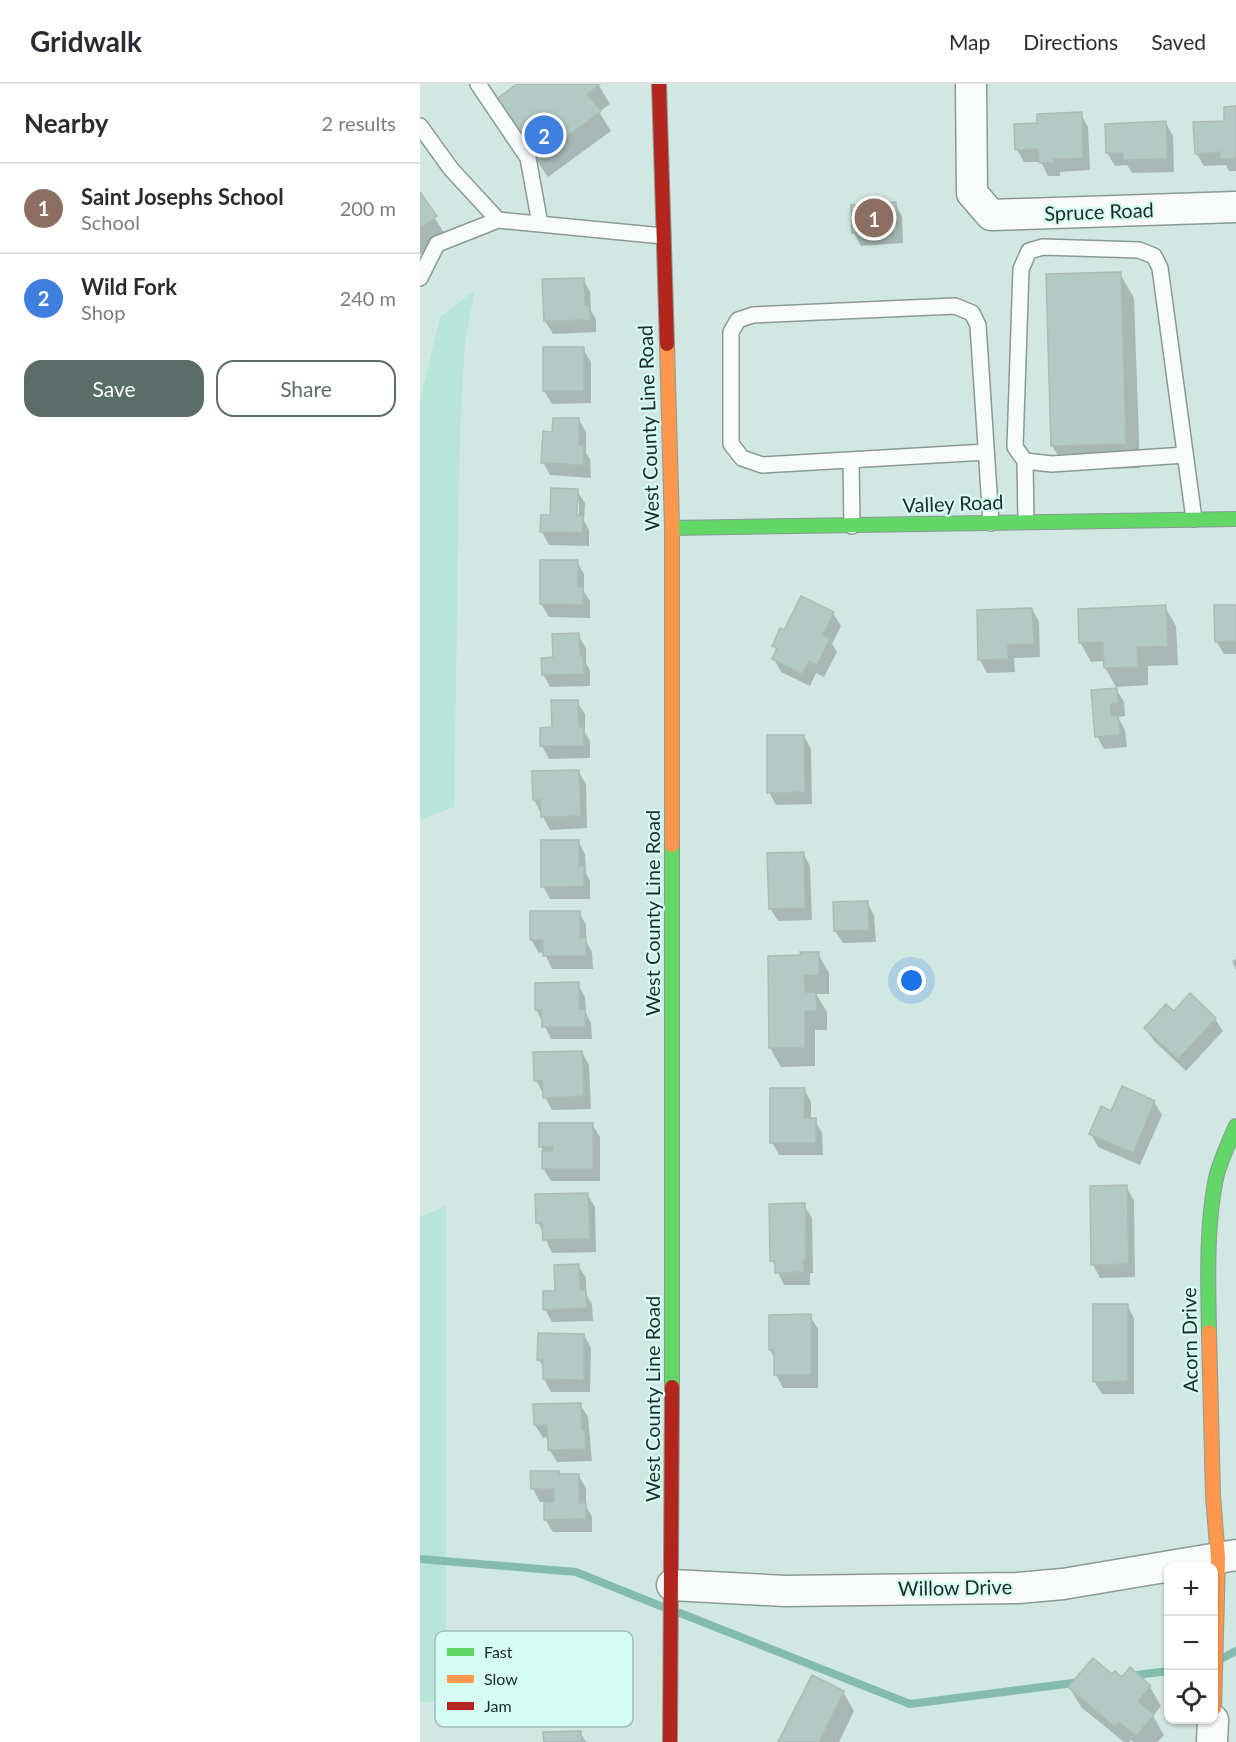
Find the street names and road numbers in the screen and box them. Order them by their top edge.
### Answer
street label: Spruce Road [1044,197,1154,225]
street label: West County Line Road [632,325,664,531]
street label: Valley Road [902,489,1004,517]
street label: West County Line Road [640,810,664,1016]
street label: Acorn Drive [1176,1287,1202,1393]
street label: West County Line Road [640,1296,664,1502]
street label: Willow Drive [898,1574,1012,1600]

